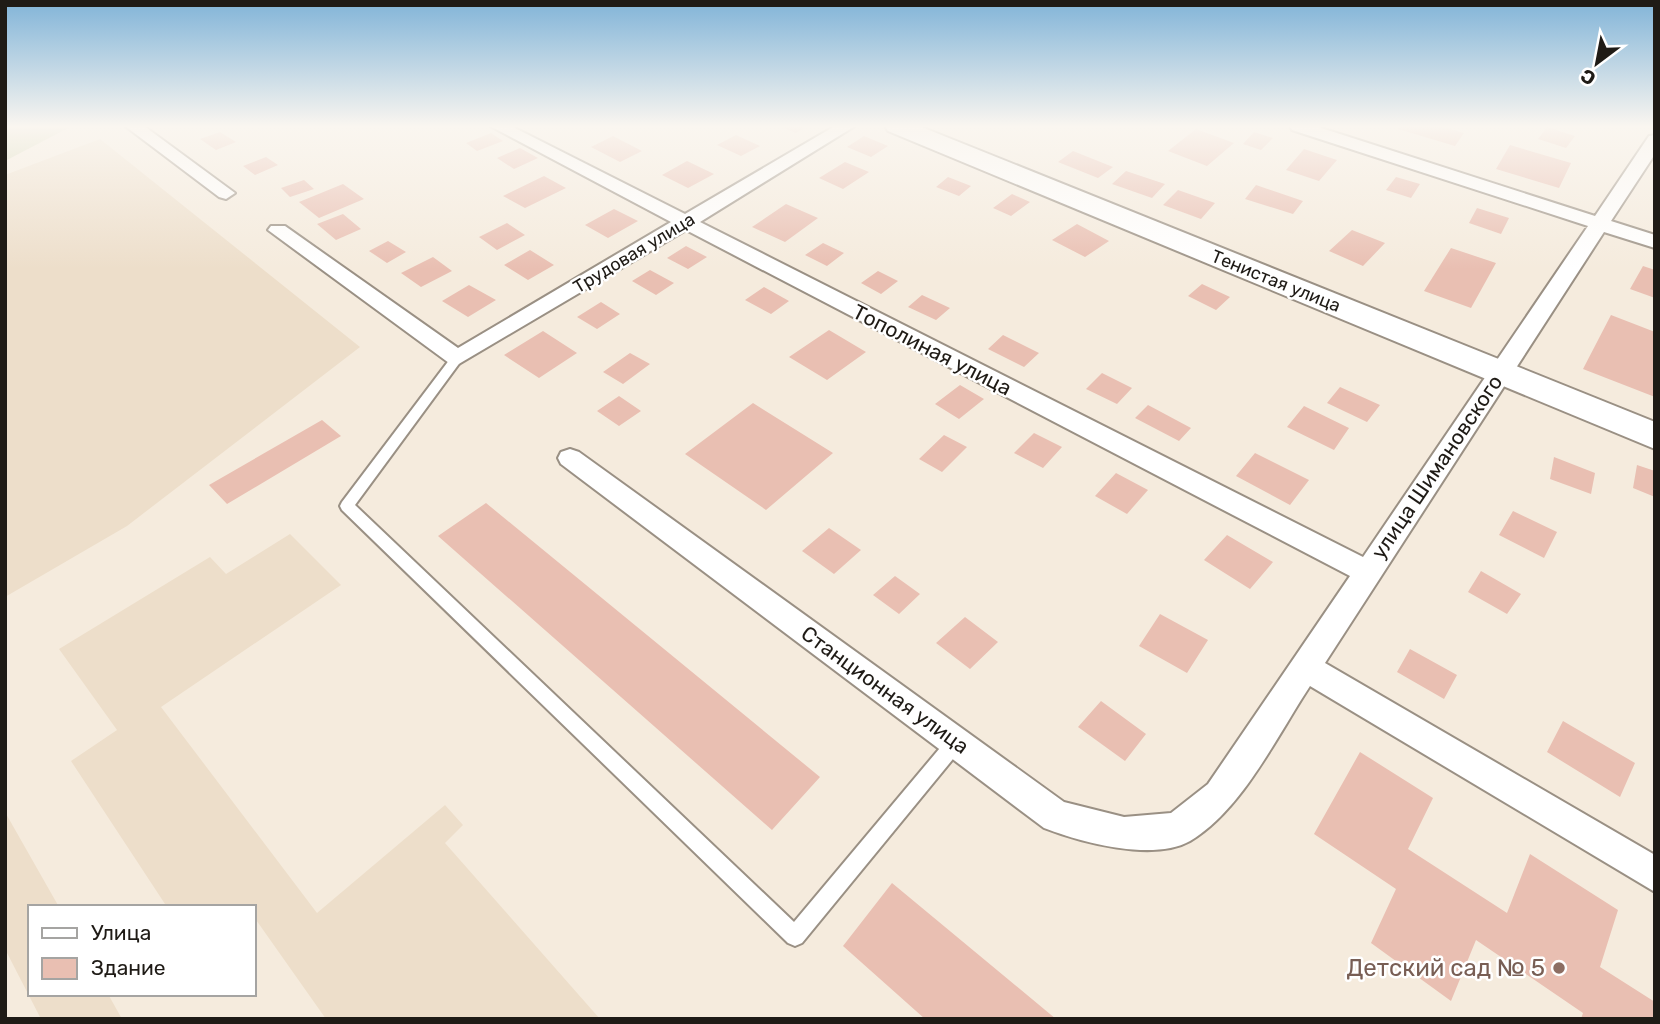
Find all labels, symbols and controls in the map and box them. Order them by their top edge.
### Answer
north arrow [1562,28,1632,98]
text: С [1577,64,1600,90]
street label: Трудовая улица [569,208,699,298]
street label: Тенистая улица [1208,245,1344,317]
street label: Тополиная улица [849,299,1016,400]
street label: улица Шимановского [1366,370,1507,563]
street label: Станционная улица [797,620,974,759]
legend [28,905,256,996]
text: Улица [91,920,151,945]
place label: Детский сад № 5 [1346,954,1545,982]
text: Здание [91,955,166,980]
marker: Детский сад № 5 [1551,960,1567,976]

